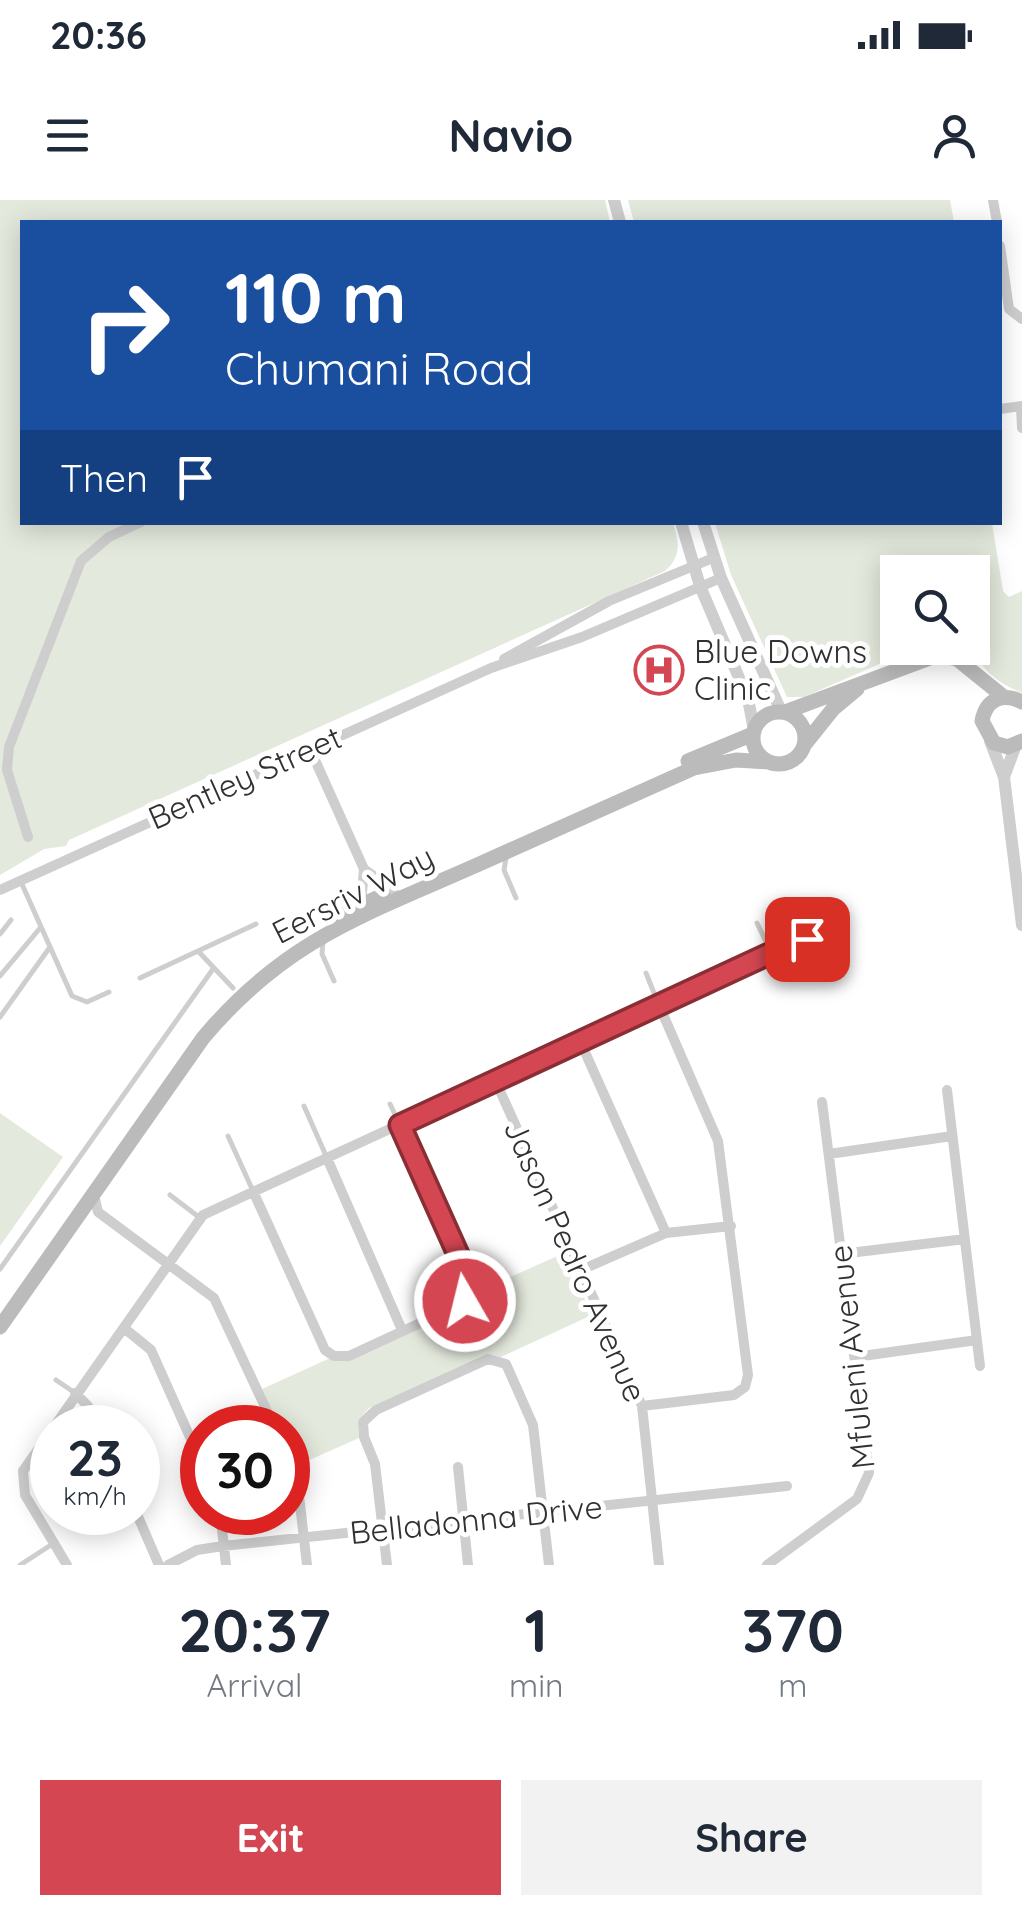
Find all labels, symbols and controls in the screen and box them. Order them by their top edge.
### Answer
text: 20:36 [50,11,147,59]
text: Navio [449,107,573,163]
icon: menu [40,108,95,163]
icon: person [927,108,982,163]
text: 110 m [225,253,407,341]
icon: right [60,260,190,390]
text: Chumani Road [225,340,533,396]
icon: arrive [168,450,223,505]
text: Then [60,454,148,502]
map controls [880,555,990,665]
button: search [880,555,990,665]
place label: Blue Downs Clinic [694,631,867,708]
hospital icon: Blue Downs Clinic [633,644,685,696]
street label: Bentley Street [142,717,348,838]
street label: Eersriv Way [265,836,440,952]
pin [765,897,850,982]
icon: arrive [780,912,835,967]
street label: Jason Pedro Avenue [496,1113,656,1408]
street label: Mfuleni Avenue [819,1243,883,1471]
position arrow [413,1249,517,1353]
speed limit sign: 30 [180,1405,310,1535]
text: 23 [67,1426,123,1489]
text: km/h [63,1480,127,1511]
street label: Belladonna Drive [348,1486,604,1552]
text: 20:37 [178,1592,331,1667]
text: 1 [525,1592,548,1667]
text: 370 [742,1592,844,1667]
text: Arrival [207,1665,302,1705]
text: min [509,1665,564,1705]
text: m [778,1665,807,1705]
button: Exit [40,1780,501,1895]
button: Share [521,1780,982,1895]

